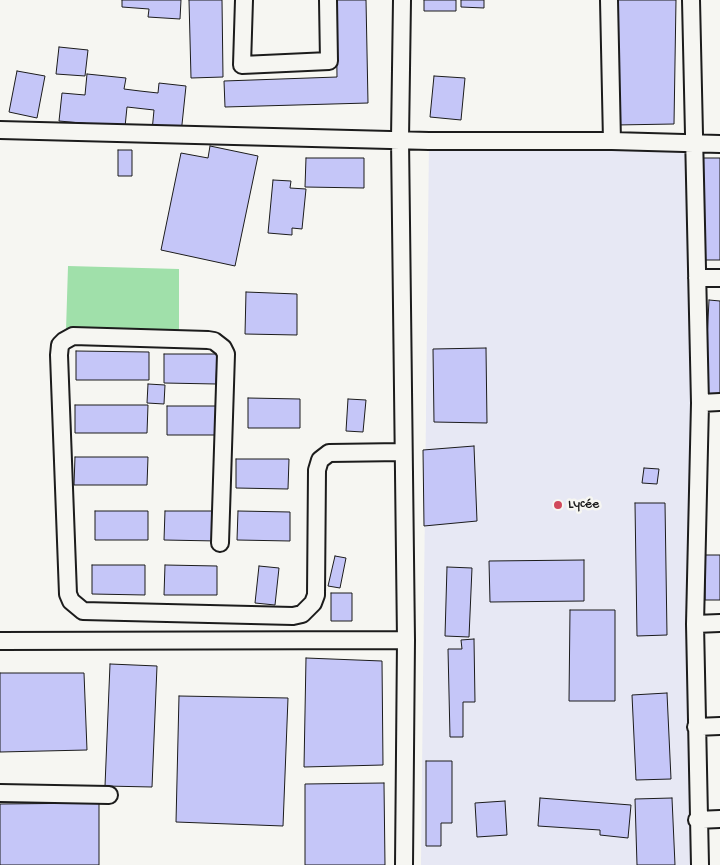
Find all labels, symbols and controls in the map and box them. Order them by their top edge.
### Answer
place label: Lycée [568,497,599,513]
marker: Lycée [552,499,564,511]

